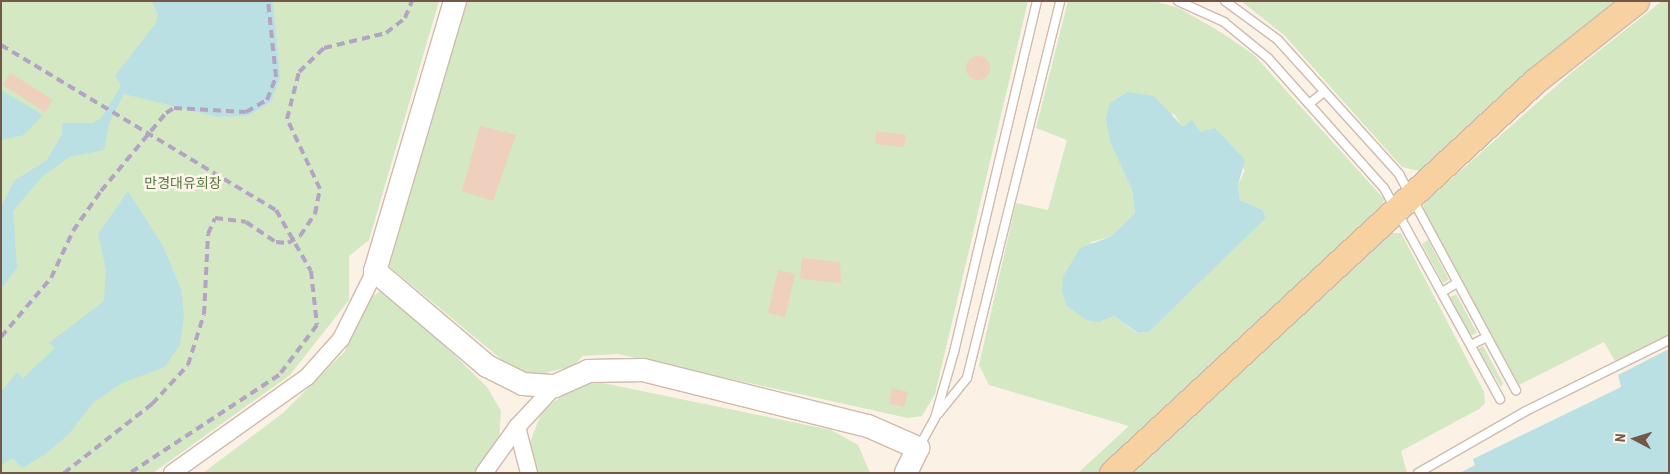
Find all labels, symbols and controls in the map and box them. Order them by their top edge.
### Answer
park label: 만경대유희장 [144,175,222,191]
north arrow [1610,414,1660,464]
text: N [1612,433,1628,443]

